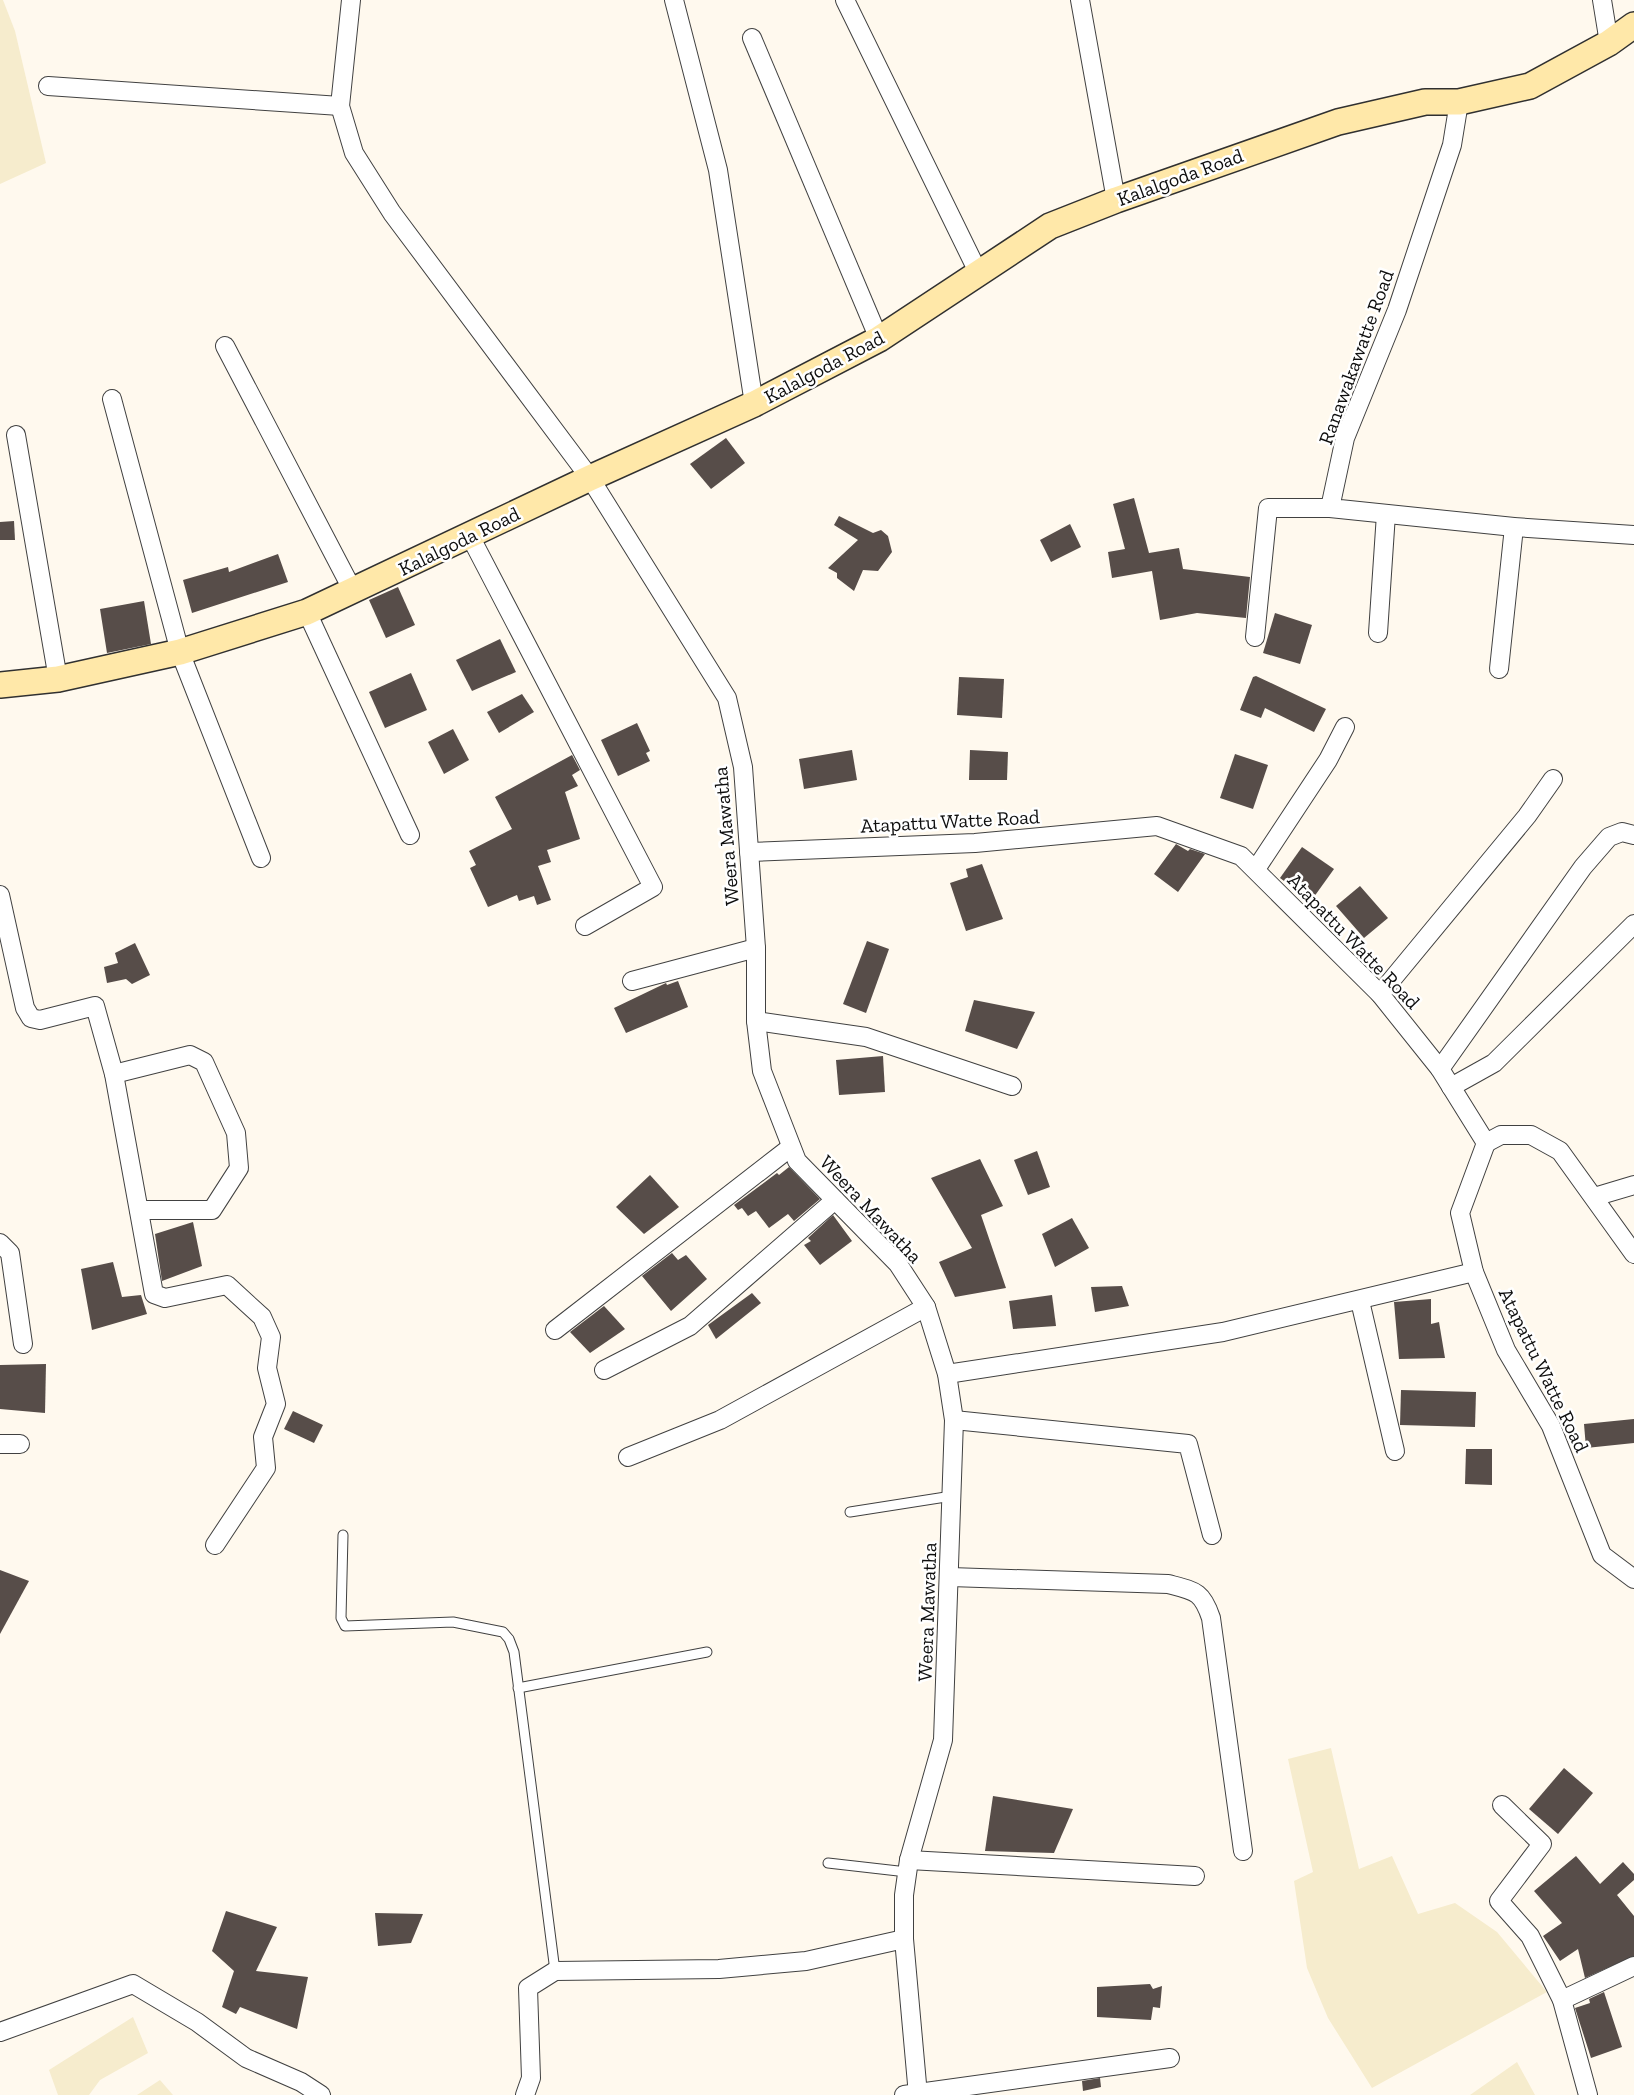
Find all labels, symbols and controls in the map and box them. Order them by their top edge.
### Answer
street label: Kalalgoda Road [1114,143,1246,211]
street label: Ranawakawatte Road [1313,266,1399,448]
street label: Kalalgoda Road [760,325,888,409]
street label: Kalalgoda Road [394,501,524,581]
street label: Weera Mawatha [708,765,744,906]
street label: Atapattu Watte Road [860,804,1040,838]
street label: Atapattu Watte Road [1283,868,1425,1014]
street label: Weera Mawatha [815,1150,927,1268]
street label: Atapattu Watte Road [1494,1284,1594,1456]
street label: Weera Mawatha [913,1542,941,1682]

